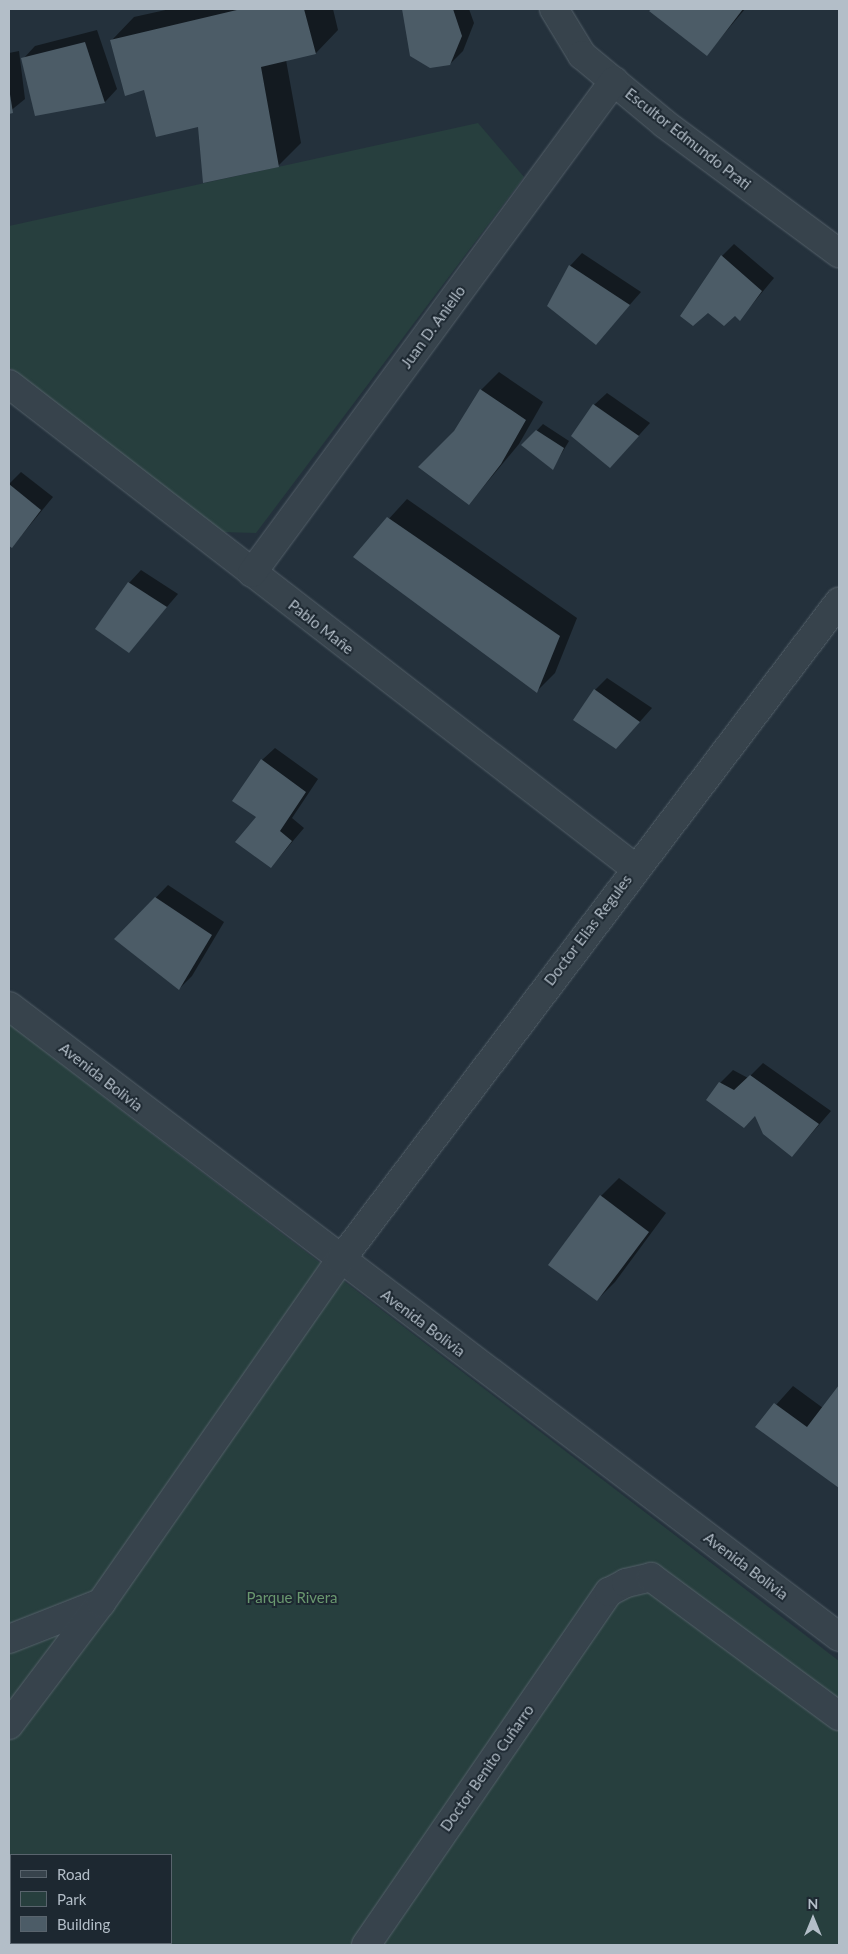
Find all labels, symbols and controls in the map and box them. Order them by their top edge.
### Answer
street label: Escultor Edmundo Prati [622,84,754,194]
street label: Juan D. Aniello [397,282,469,372]
street label: Pablo Mañe [285,596,357,658]
street label: Doctor Elias Regules [540,871,636,989]
street label: Avenida Bolivia [56,1039,146,1115]
street label: Avenida Bolivia [377,1286,469,1360]
street label: Avenida Bolivia [700,1529,792,1603]
park label: Parque Rivera [246,1589,338,1607]
street label: Doctor Benito Cuñarro [436,1701,538,1835]
legend [10,1854,172,1944]
text: Road [57,1865,90,1883]
text: Park [57,1890,86,1908]
north arrow [788,1894,838,1944]
text: N [808,1895,818,1912]
text: Building [57,1915,110,1933]

